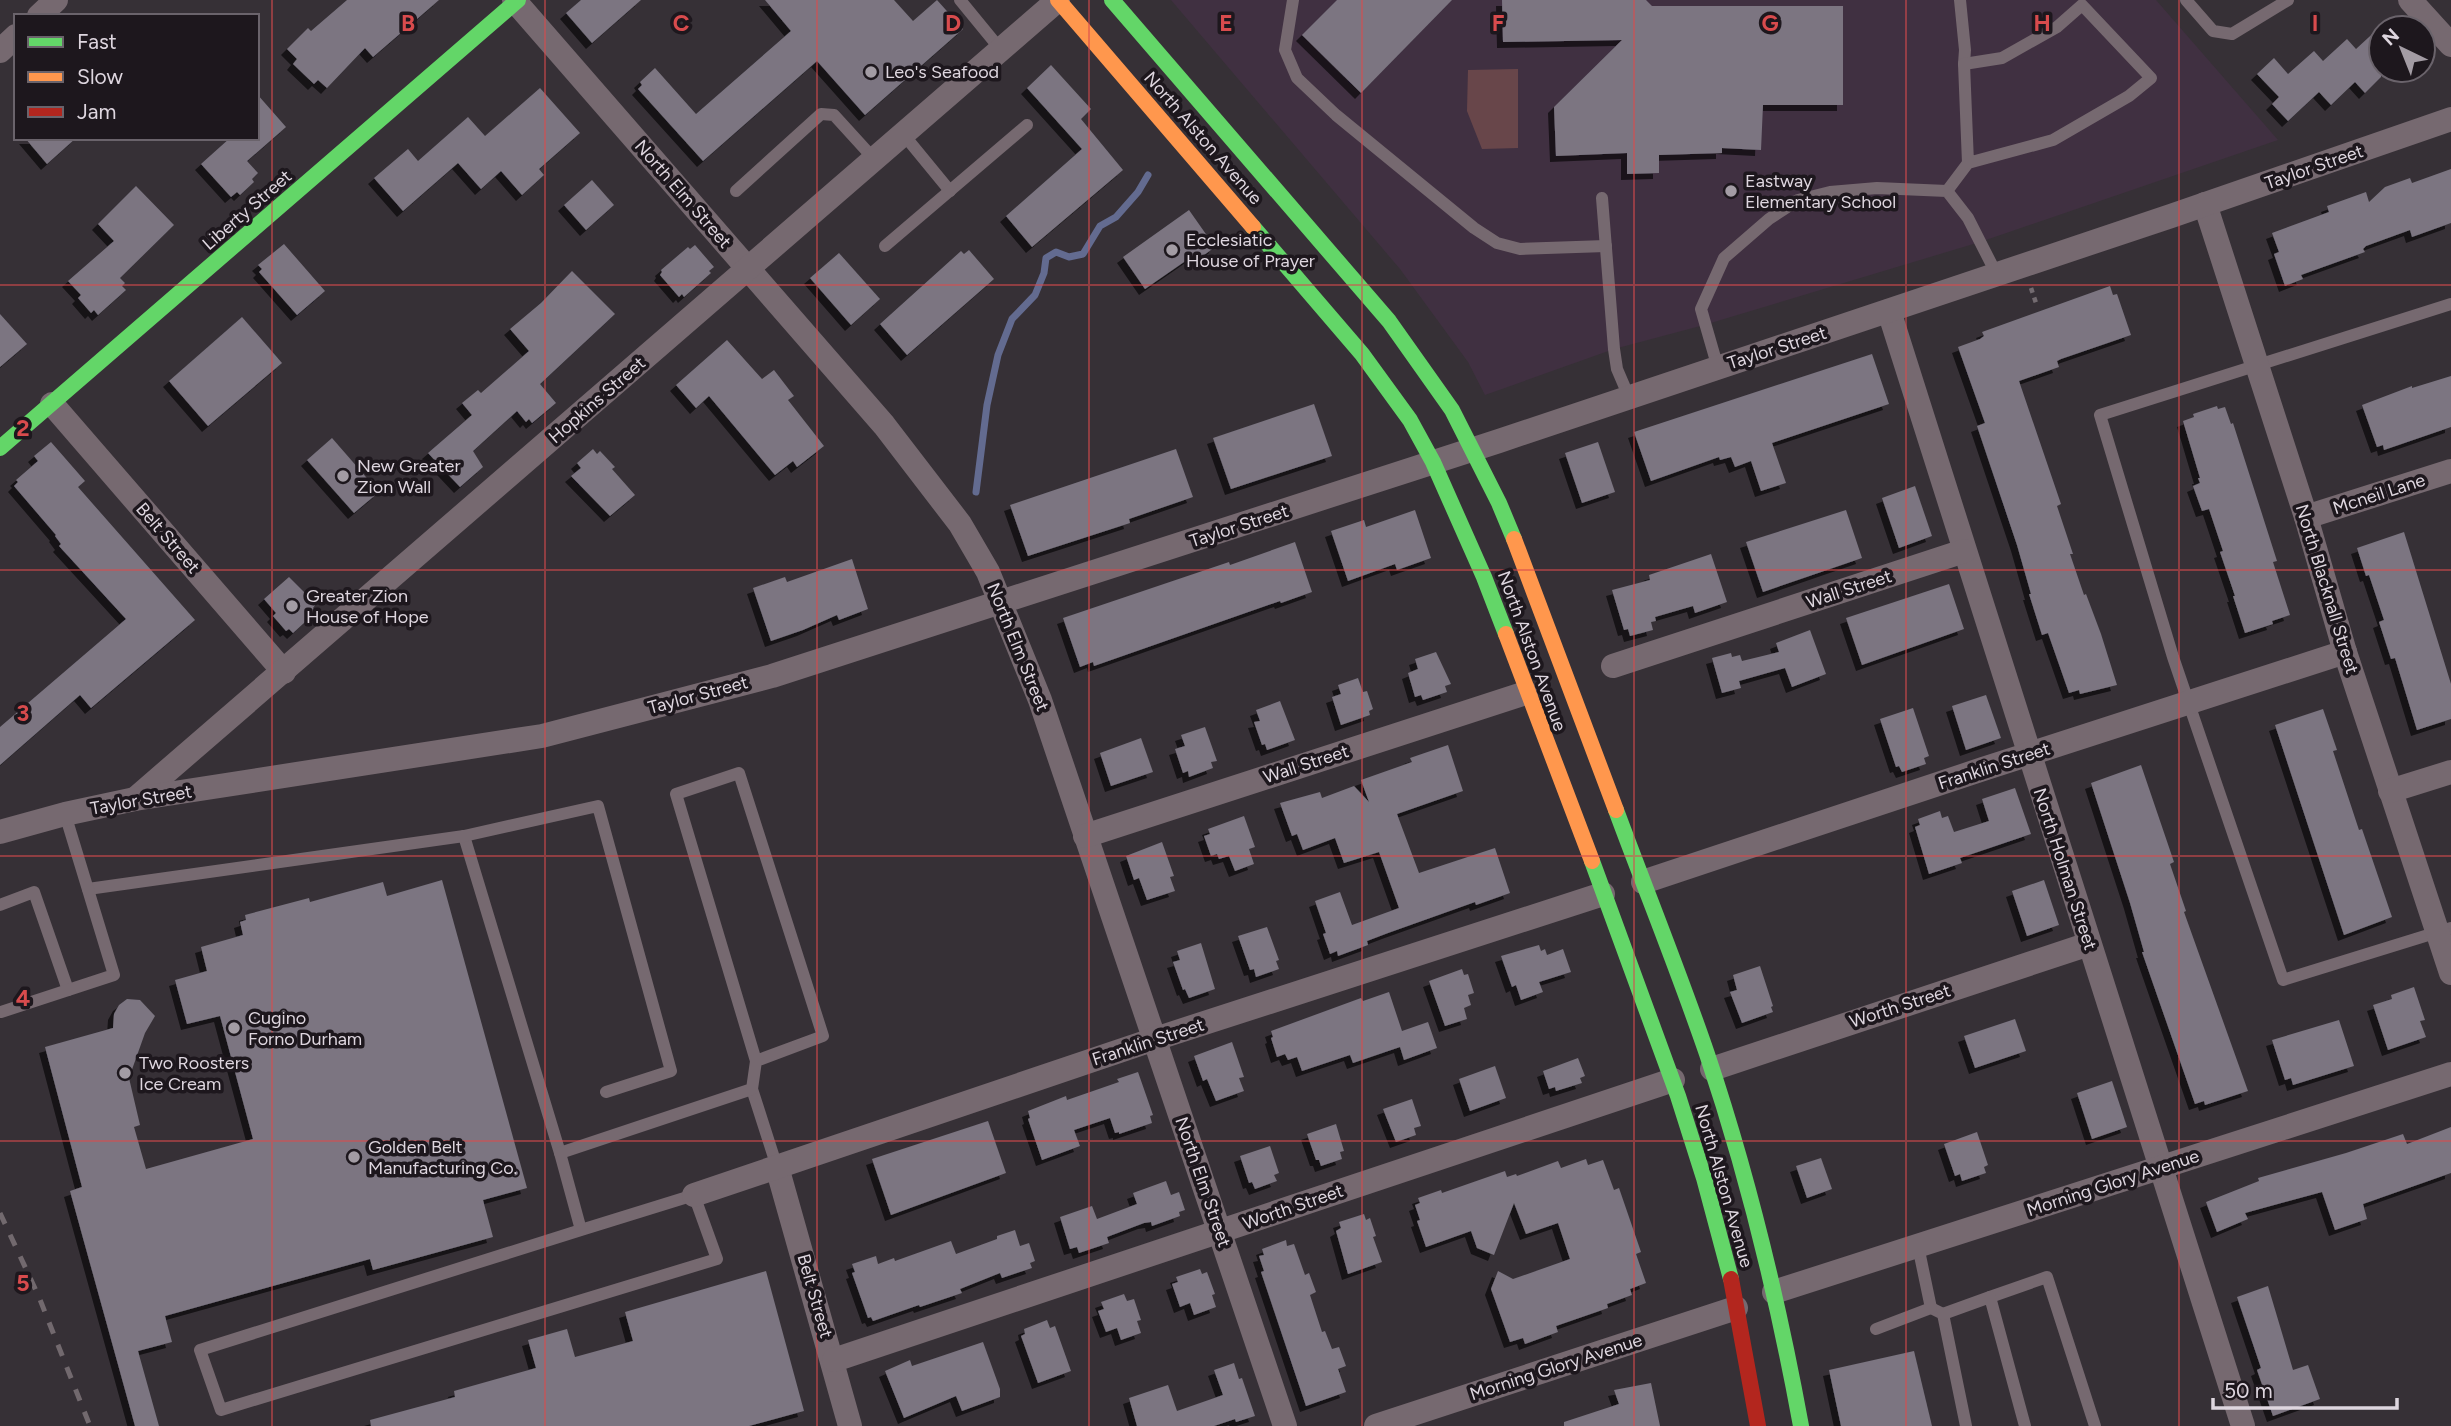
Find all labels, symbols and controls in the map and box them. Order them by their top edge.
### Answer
text: B [401,9,415,37]
text: C [673,9,690,37]
text: D [945,9,961,37]
text: E [1219,9,1233,37]
text: F [1492,9,1505,37]
text: G [1761,9,1779,37]
text: H [2033,9,2051,37]
text: I [2312,9,2318,37]
legend [14,14,259,140]
north arrow [2367,14,2437,84]
text: N [2378,24,2404,50]
text: Fast [77,29,117,54]
place label: Leo's Seafood [885,61,999,83]
text: Slow [77,64,123,89]
marker: Leo's Seafood [863,64,879,80]
street label: North Alston Avenue [1139,67,1267,209]
text: Jam [77,99,116,124]
street label: North Elm Street [630,135,736,253]
street label: Taylor Street [2262,140,2366,194]
street label: Liberty Street [198,165,296,255]
place label: Eastway Elementary School [1745,170,1896,213]
marker: Eastway Elementary School [1723,183,1739,199]
place label: Ecclesiatic House of Prayer [1186,229,1315,272]
marker: Ecclesiatic House of Prayer [1164,242,1180,258]
street label: Taylor Street [1725,322,1829,374]
street label: Hopkins Street [544,352,650,448]
text: 2 [16,414,30,442]
place label: New Greater Zion Wall [357,455,461,498]
marker: New Greater Zion Wall [335,468,351,484]
street label: Mcneil Lane [2330,469,2428,519]
street label: Belt Street [131,498,205,578]
street label: Taylor Street [1187,500,1291,552]
street label: North Blacknall Street [2291,501,2363,677]
street label: Wall Street [1804,565,1895,613]
street label: North Alston Avenue [1493,568,1571,734]
street label: North Elm Street [982,580,1054,715]
place label: Greater Zion House of Hope [306,585,429,628]
marker: Greater Zion House of Hope [284,598,300,614]
street label: Taylor Street [646,671,751,719]
text: 3 [17,699,29,727]
street label: Franklin Street [1935,737,2053,794]
street label: Wall Street [1261,740,1352,788]
street label: Taylor Street [89,780,194,820]
street label: North Holman Street [2028,785,2102,953]
street label: Worth Street [1847,979,1953,1033]
text: 4 [16,984,30,1012]
place label: Cugino Forno Durham [248,1007,362,1050]
street label: Franklin Street [1089,1013,1207,1070]
marker: Cugino Forno Durham [226,1020,242,1036]
place label: Two Roosters Ice Cream [139,1052,249,1095]
marker: Two Roosters Ice Cream [117,1065,133,1081]
street label: North Alston Avenue [1690,1102,1758,1270]
street label: North Elm Street [1170,1114,1236,1250]
place label: Golden Belt Manufacturing Co. [368,1136,517,1179]
street label: Morning Glory Avenue [2024,1145,2202,1221]
marker: Golden Belt Manufacturing Co. [346,1149,362,1165]
street label: Worth Street [1240,1179,1346,1234]
street label: Belt Street [793,1251,838,1341]
text: 5 [16,1269,30,1297]
street label: Morning Glory Avenue [1467,1329,1645,1405]
scale bar [2213,1366,2397,1410]
text: 50 m [2224,1378,2273,1403]

